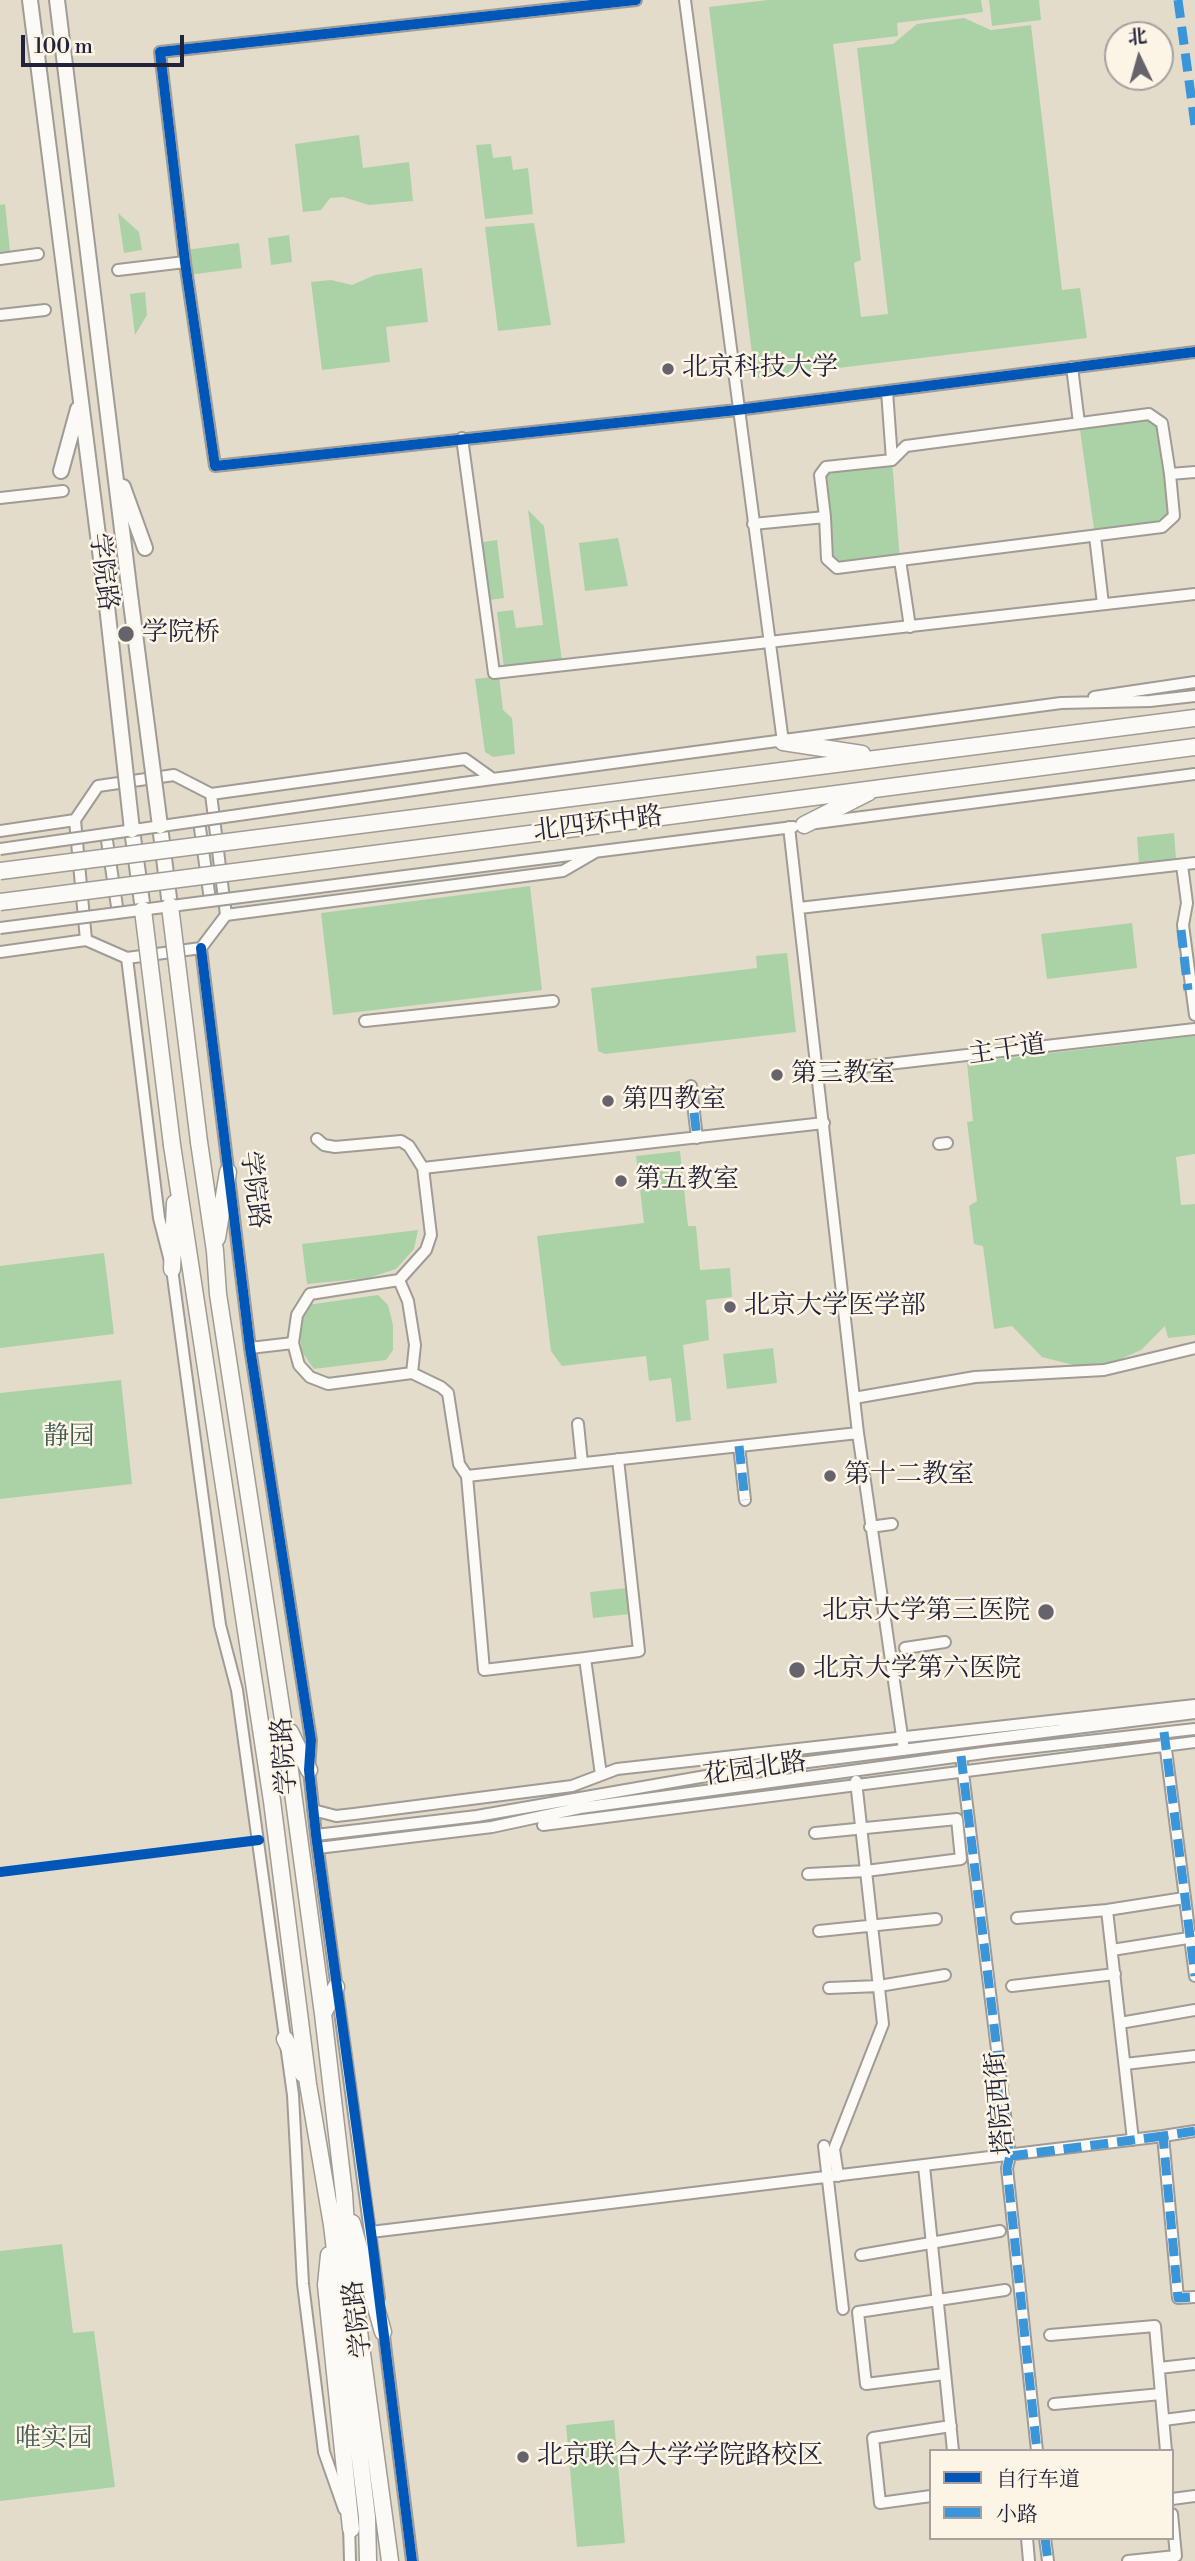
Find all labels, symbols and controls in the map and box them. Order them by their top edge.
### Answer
scale bar [24,21,187,65]
north arrow [1104,21,1174,91]
text: 北 [1127,24,1148,50]
text: 100 m [34,34,93,60]
place label: 北京科技大学 [682,353,838,385]
marker: 北京科技大学 [660,361,676,377]
street label: 学院路 [82,531,122,613]
place label: 学院桥 [142,618,220,650]
marker: 学院桥 [116,624,136,644]
street label: 北四环中路 [532,802,664,848]
street label: 主干道 [966,1030,1048,1072]
place label: 第三教室 [791,1059,895,1091]
marker: 第三教室 [769,1067,785,1083]
place label: 第四教室 [622,1085,726,1117]
marker: 第四教室 [600,1093,616,1109]
street label: 学院路 [233,1149,273,1231]
place label: 第五教室 [635,1165,739,1197]
marker: 第五教室 [613,1173,629,1189]
place label: 北京大学医学部 [744,1291,926,1323]
marker: 北京大学医学部 [722,1299,738,1315]
park label: 静园 [43,1422,95,1454]
place label: 第十二教室 [844,1460,974,1492]
marker: 第十二教室 [822,1468,838,1484]
place label: 北京大学第三医院 [822,1596,1030,1628]
marker: 北京大学第三医院 [1036,1602,1056,1622]
place label: 北京大学第六医院 [813,1654,1021,1686]
marker: 北京大学第六医院 [787,1660,807,1680]
street label: 学院路 [268,1716,304,1796]
street label: 花园北路 [701,1747,809,1793]
street label: 塔院西街 [981,2050,1021,2156]
street label: 学院路 [339,2278,379,2360]
park label: 唯实园 [15,2424,93,2456]
place label: 北京联合大学学院路校区 [537,2441,823,2473]
marker: 北京联合大学学院路校区 [515,2449,531,2465]
legend [929,2449,1174,2540]
text: 自行车道 [996,2467,1080,2493]
text: 小路 [996,2502,1038,2528]

